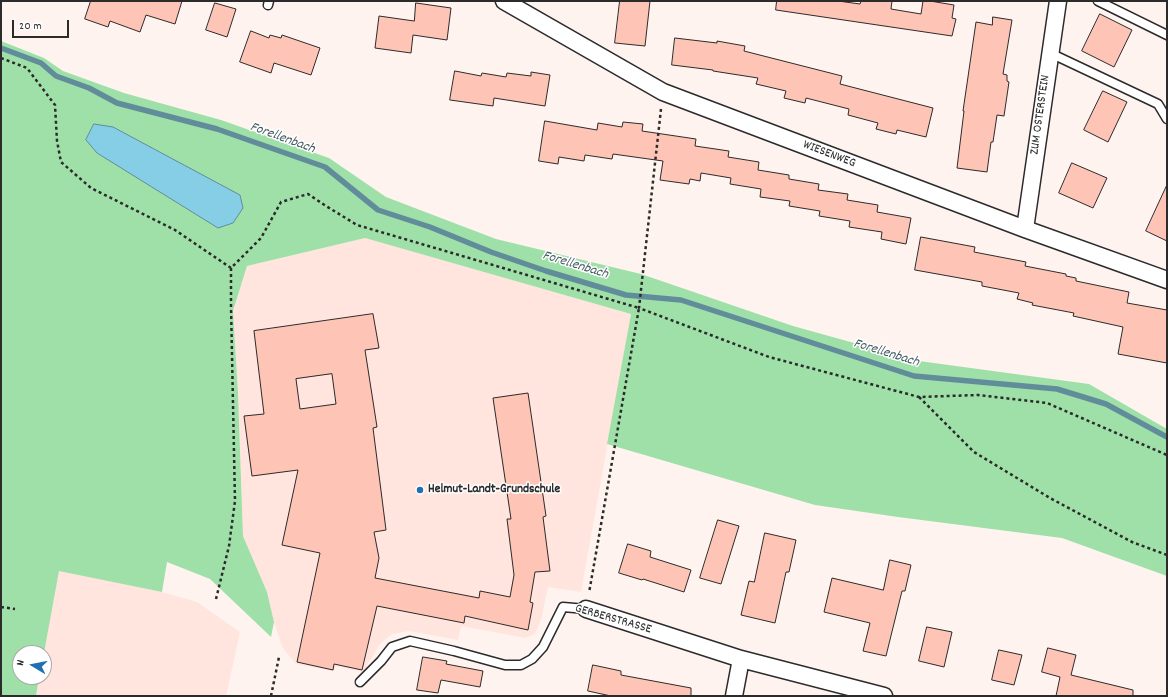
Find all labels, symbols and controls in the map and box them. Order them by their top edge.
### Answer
scale bar [14,12,71,38]
text: 20 m [19,18,42,35]
street label: ZUM OSTERSTEIN [1028,74,1054,156]
water label: Forellenbach [247,120,317,158]
street label: WIESENWEG [800,138,858,172]
water label: Forellenbach [540,248,610,284]
water label: Forellenbach [851,336,921,372]
place label: Helmut-Landt-Grundschule [428,482,560,498]
marker: Helmut-Landt-Grundschule [415,485,425,495]
street label: GERBERSTRASSE [573,602,653,638]
north arrow [12,645,52,685]
text: N [13,659,30,667]

